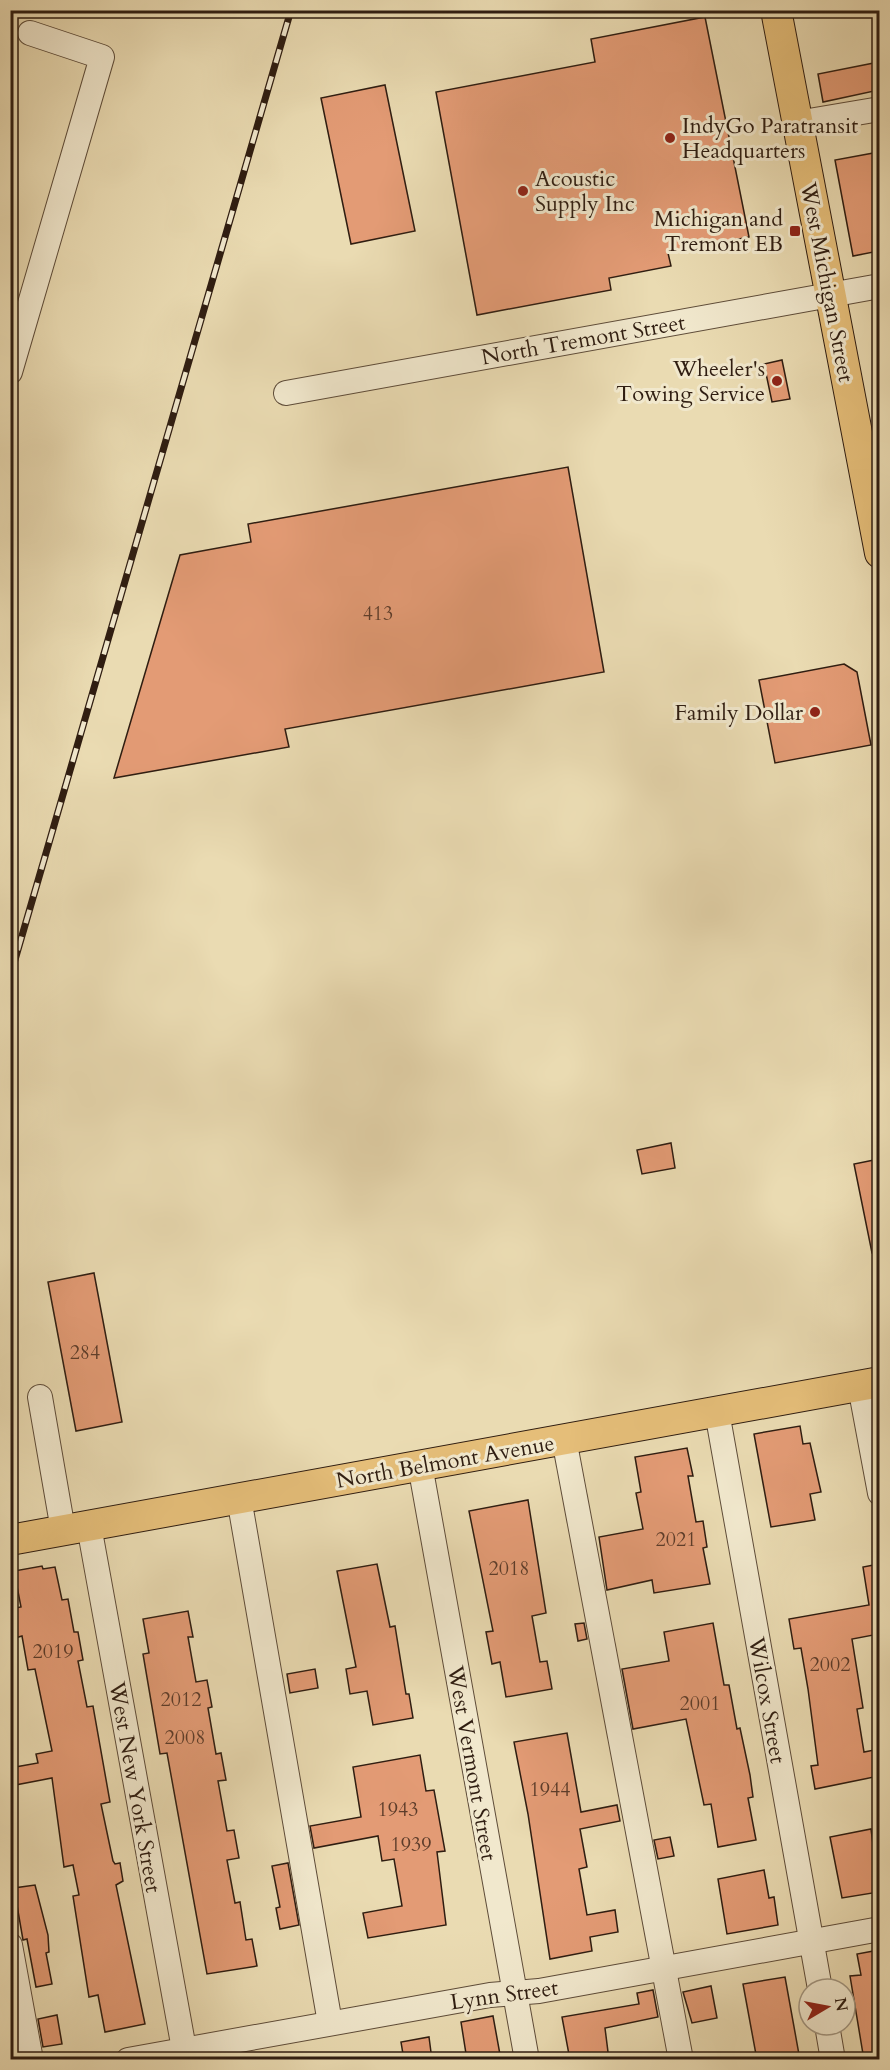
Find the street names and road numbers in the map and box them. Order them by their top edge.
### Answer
street label: West Michigan Street [793,179,861,385]
street label: North Tremont Street [479,307,688,373]
street label: North Belmont Avenue [334,1428,557,1496]
street label: Wilcox Street [741,1634,793,1766]
street label: West Vermont Street [440,1662,504,1863]
street label: West New York Street [102,1678,168,1895]
street label: Lynn Street [448,1973,560,2017]

